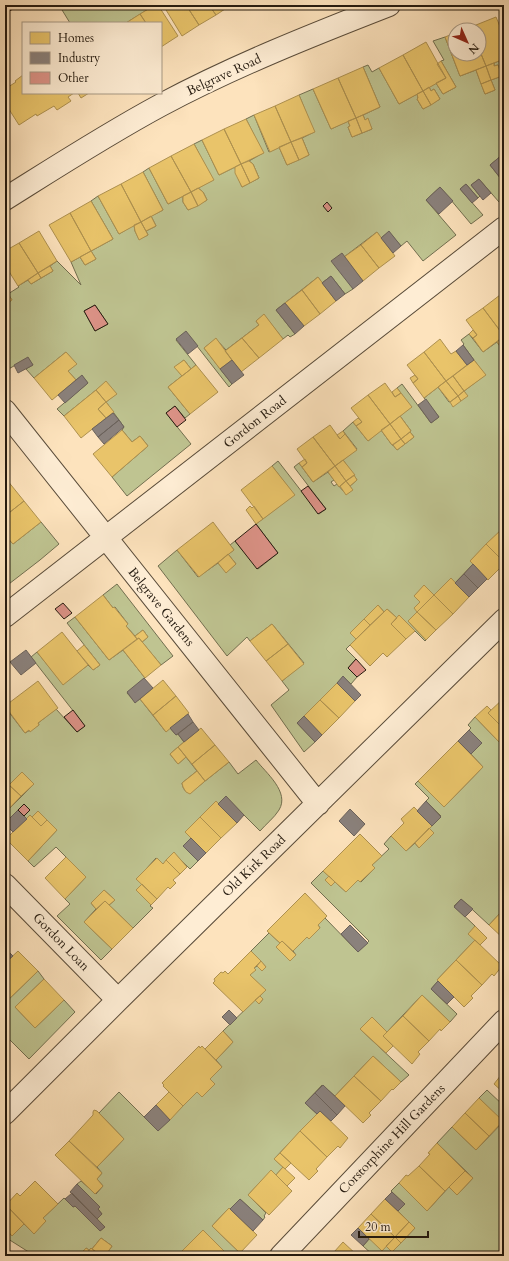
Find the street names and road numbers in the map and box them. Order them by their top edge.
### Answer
street label: Belgrave Road [184,50,264,100]
street label: Gordon Road [220,392,290,452]
street label: Belgrave Gardens [124,564,198,650]
street label: Old Kirk Road [218,831,290,901]
street label: Gordon Loan [29,909,94,976]
street label: Corstorphine Hill Gardens [335,1080,449,1198]

